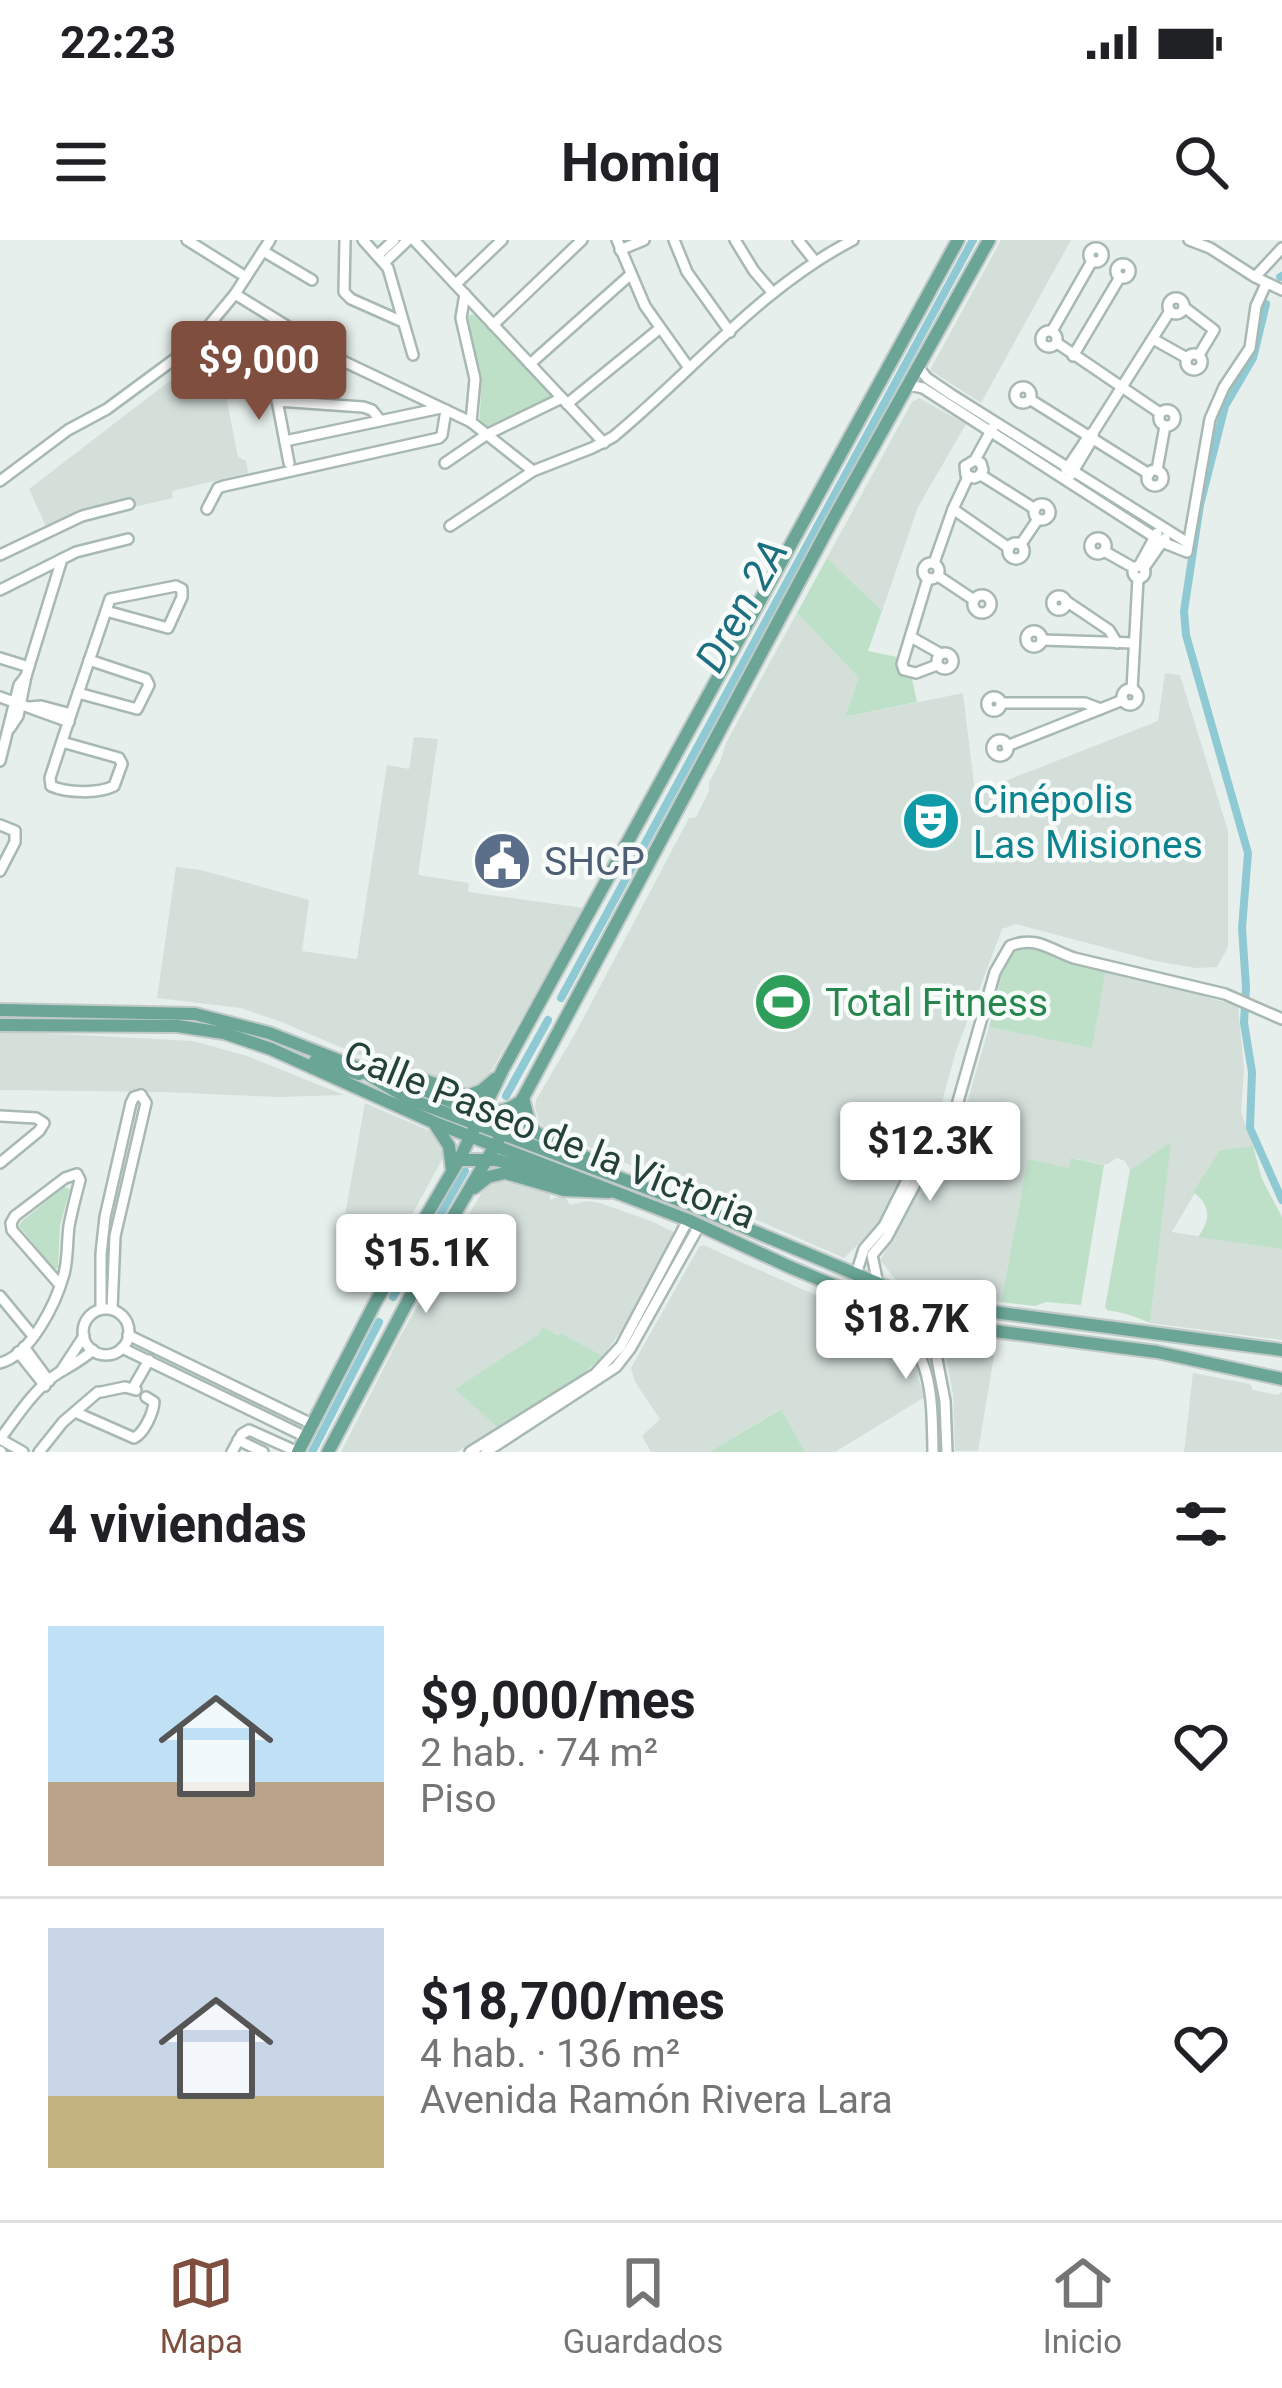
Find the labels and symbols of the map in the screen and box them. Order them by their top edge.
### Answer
pin: $9,000 [161,321,357,423]
water label: Dren 2A [685,530,798,680]
place label: Cinépolis Las Misiones [973,777,1203,868]
theatre icon: Cinépolis Las Misiones [900,790,962,852]
public building icon: SHCP [471,830,533,892]
place label: SHCP [544,839,645,885]
sports icon: Total Fitness [752,971,814,1033]
place label: Total Fitness [825,980,1048,1026]
street label: Calle Paseo de la Victoria [337,1031,762,1239]
pin: $12.3K [832,1102,1028,1204]
pin: $15.1K [328,1214,524,1316]
pin: $18.7K [808,1280,1004,1382]

